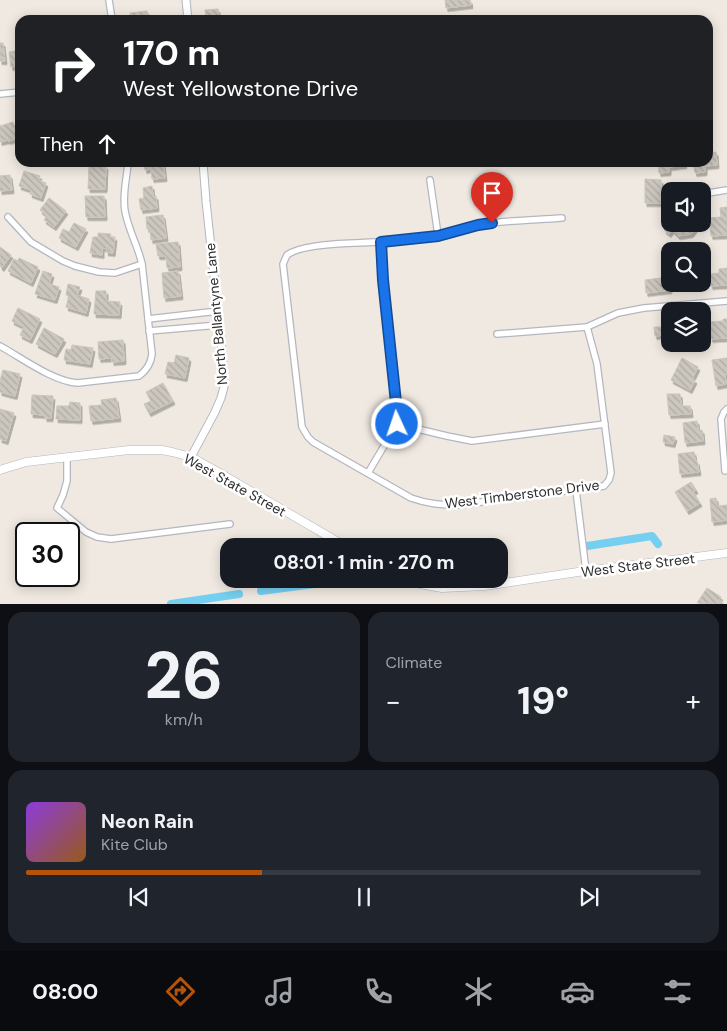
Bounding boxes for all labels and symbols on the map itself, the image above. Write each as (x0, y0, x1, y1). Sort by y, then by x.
pin (471, 172, 513, 223)
street label: North Ballantyne Lane (201, 242, 231, 386)
position arrow (370, 397, 422, 449)
street label: West State Street (181, 449, 289, 521)
street label: West Timberstone Drive (444, 476, 600, 512)
speed limit sign: 30 (15, 522, 80, 587)
street label: West State Street (580, 549, 696, 581)

